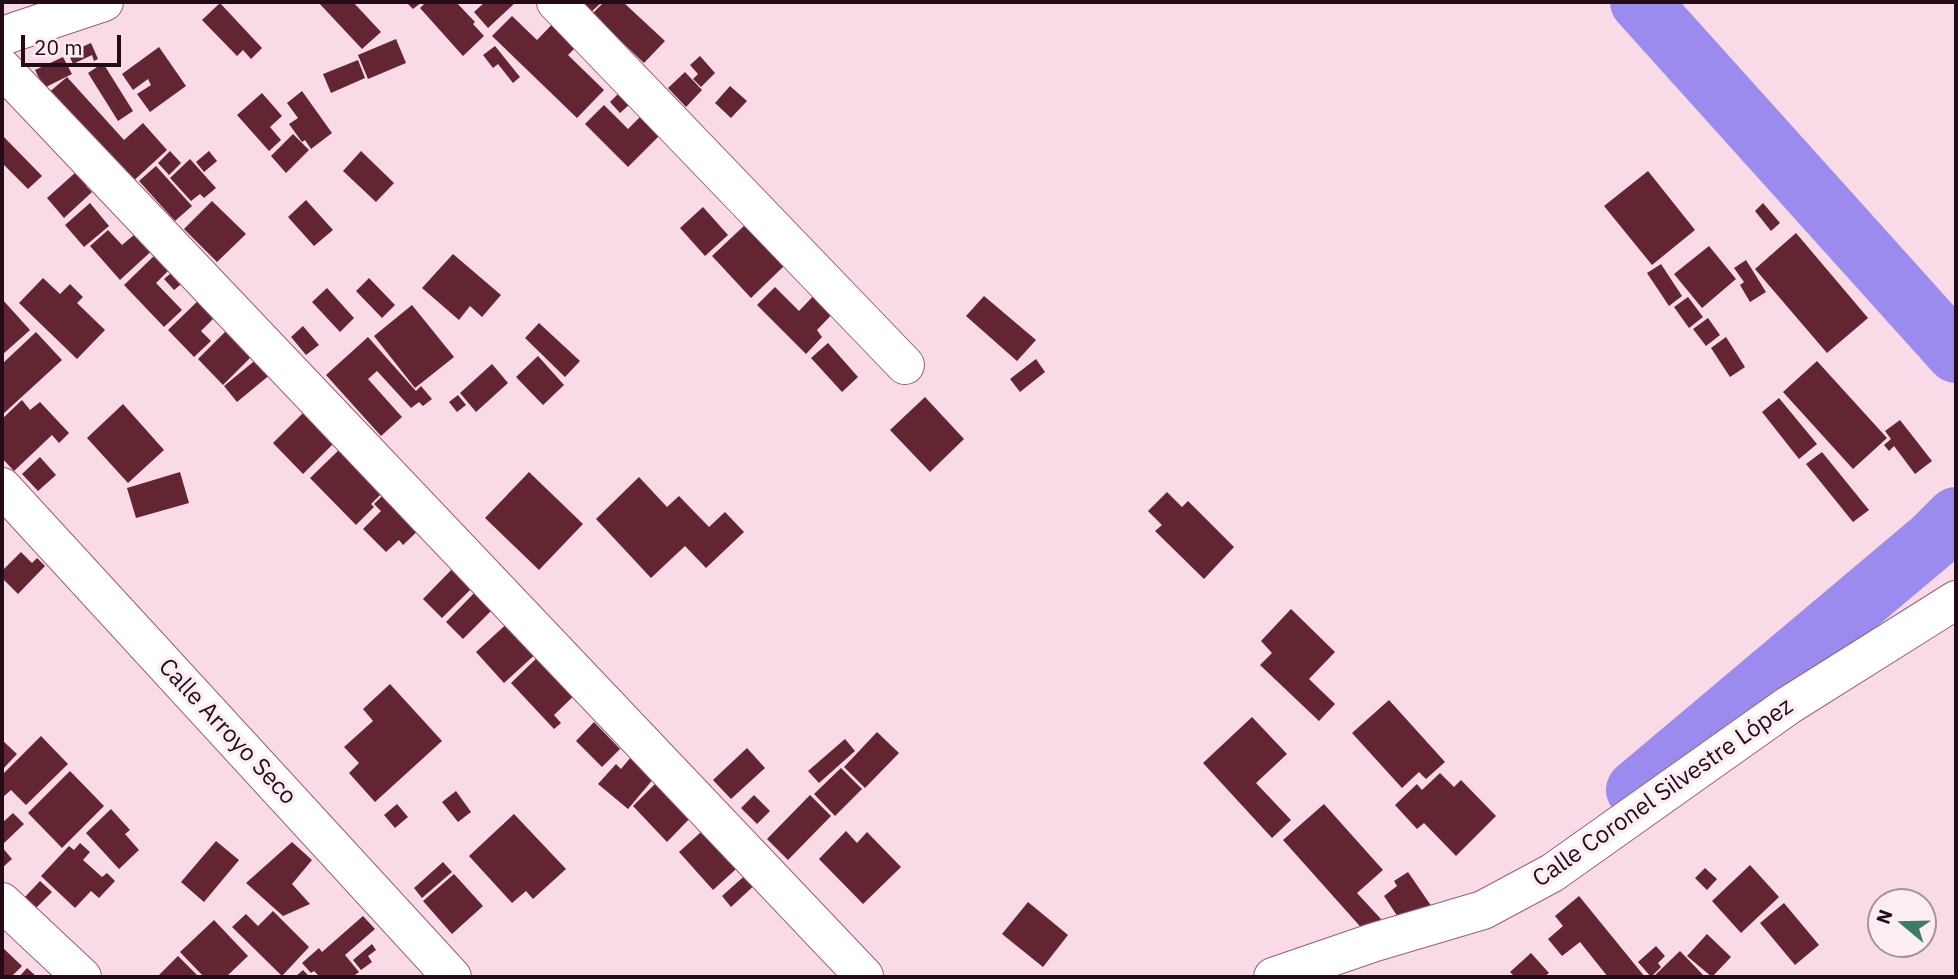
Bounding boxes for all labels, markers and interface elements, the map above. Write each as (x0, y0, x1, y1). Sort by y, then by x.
scale bar (24, 21, 124, 65)
text: 20 m (34, 33, 83, 61)
street label: Calle Arroyo Seco (152, 653, 302, 811)
street label: Calle Coronel Silvestre López (1527, 692, 1799, 894)
north arrow (1867, 888, 1937, 958)
text: N (1870, 906, 1898, 927)

